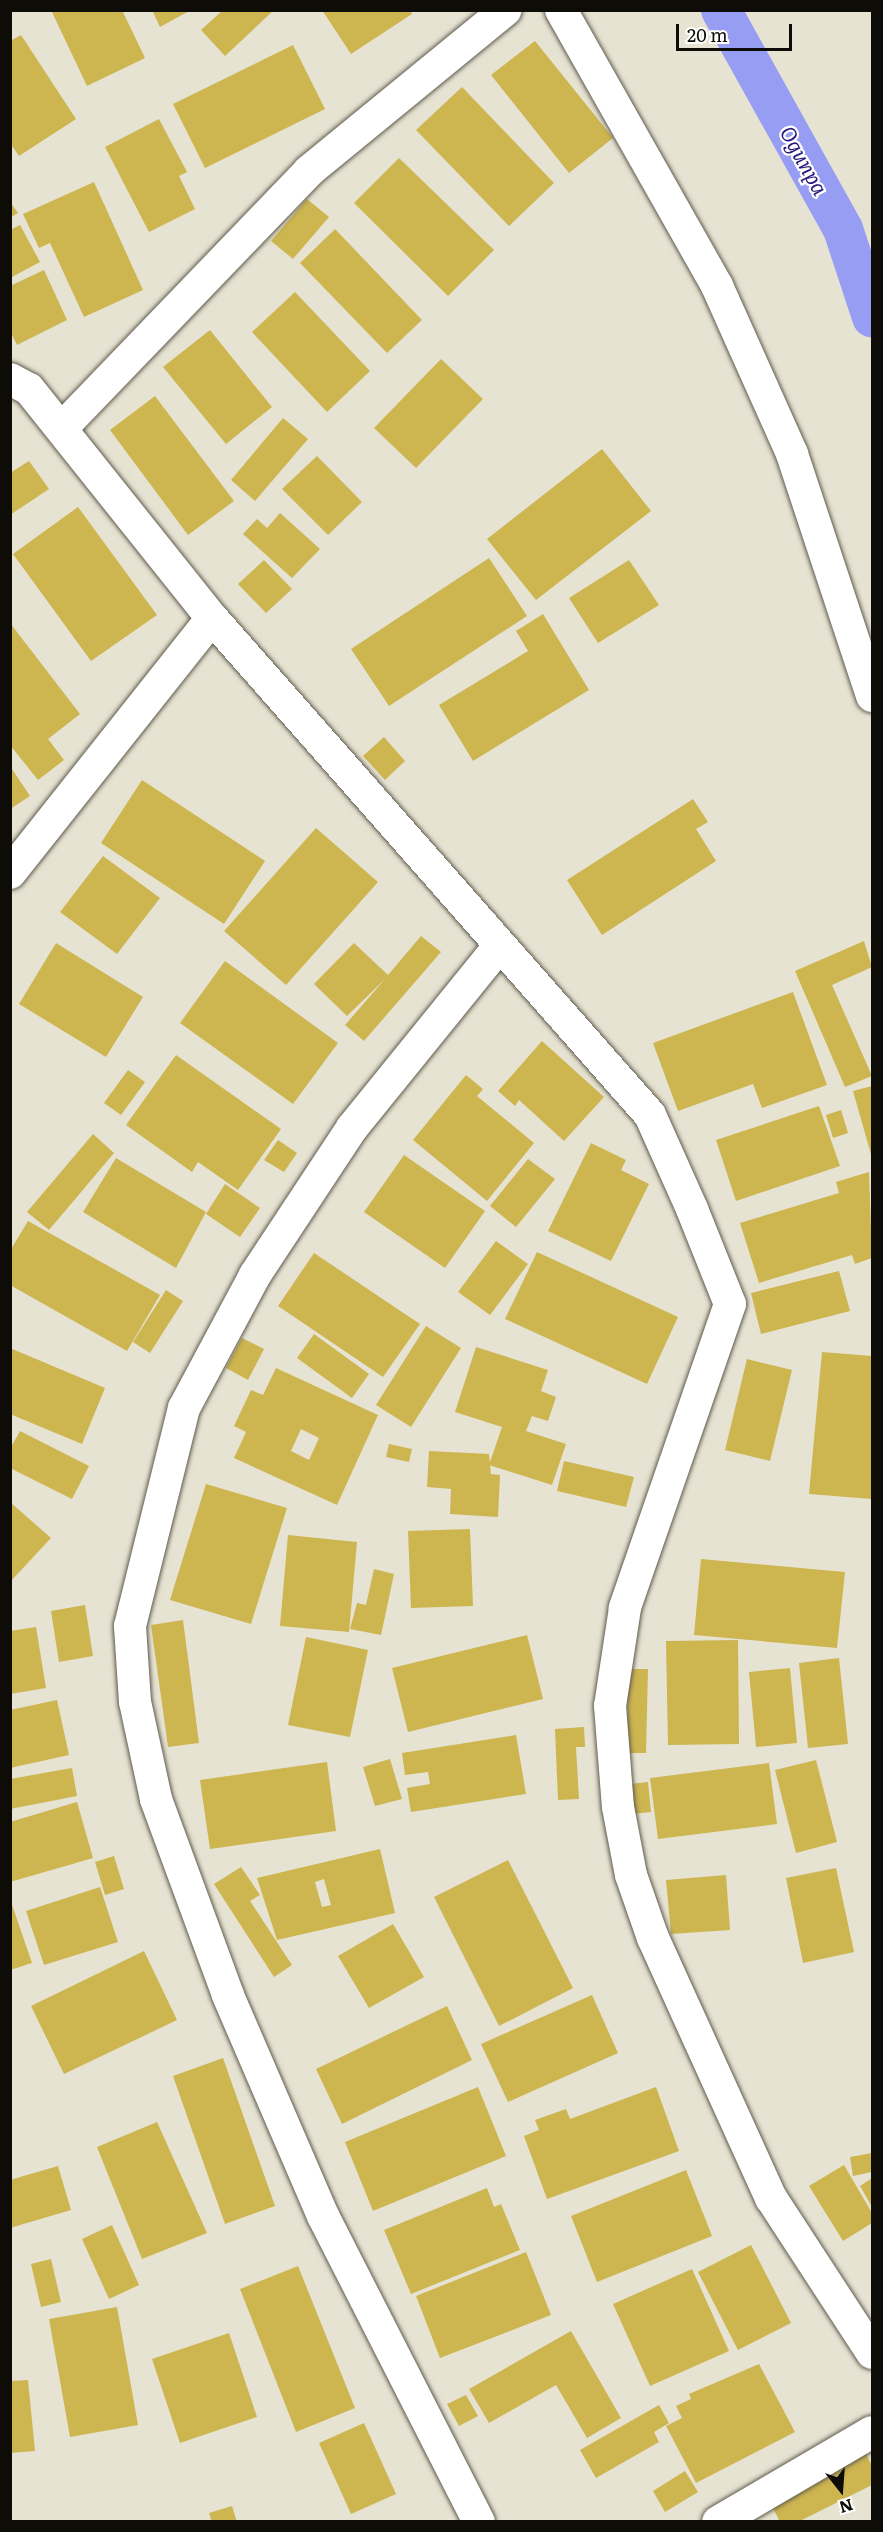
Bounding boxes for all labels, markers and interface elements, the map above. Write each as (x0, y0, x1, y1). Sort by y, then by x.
scale bar (679, 12, 794, 50)
text: 20 m (687, 21, 728, 48)
water label: Ogunpa (776, 121, 834, 199)
north arrow (811, 2460, 871, 2520)
text: N (836, 2494, 856, 2521)

